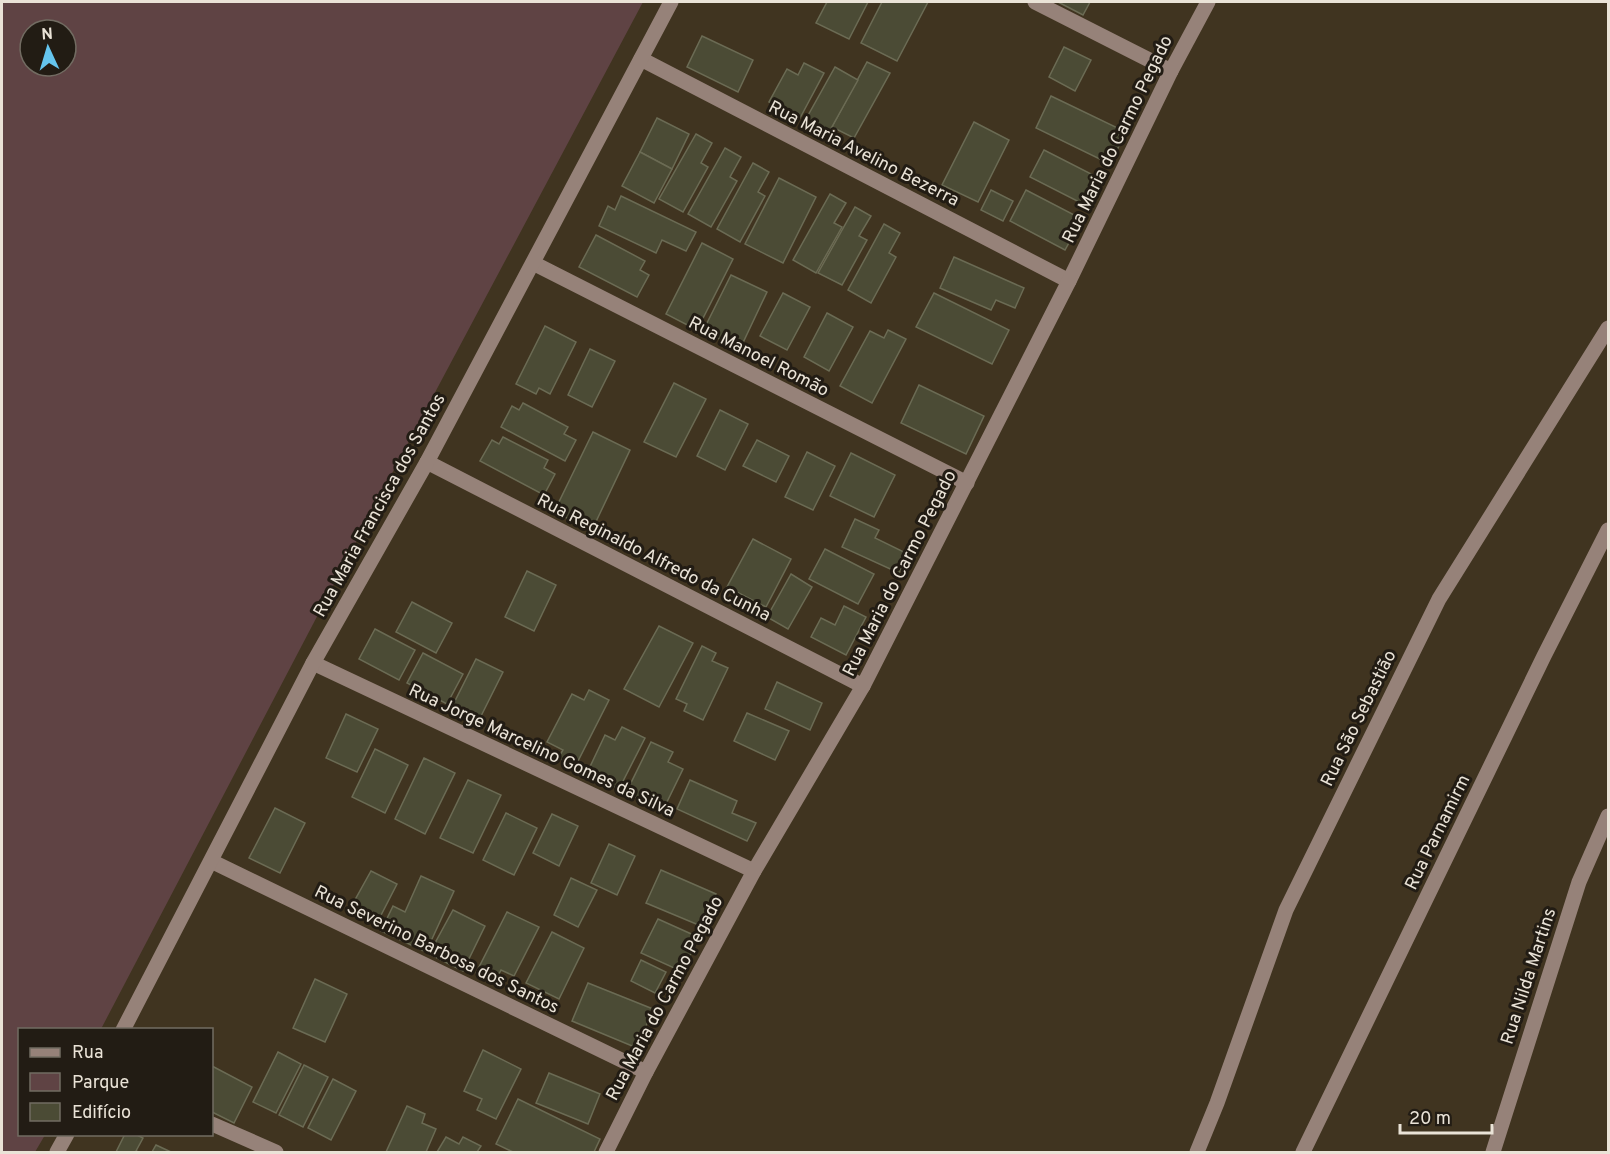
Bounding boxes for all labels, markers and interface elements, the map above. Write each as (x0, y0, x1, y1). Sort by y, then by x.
north arrow (18, 18, 78, 78)
text: N (41, 25, 54, 45)
street label: Rua Maria do Carmo Pegado (1058, 32, 1179, 247)
street label: Rua Maria Avelino Bezerra (764, 96, 963, 213)
street label: Rua Manoel Romão (684, 312, 833, 403)
street label: Rua Maria Francisca dos Santos (309, 390, 452, 622)
street label: Rua Maria do Carmo Pegado (838, 467, 962, 681)
street label: Rua Reginaldo Alfredo da Cunha (533, 489, 774, 627)
street label: Rua São Sebastião (1316, 647, 1402, 791)
street label: Rua Jorge Marcelino Gomes da Silva (405, 679, 678, 823)
street label: Rua Parnamirm (1401, 771, 1476, 894)
street label: Rua Severino Barbosa dos Santos (310, 881, 562, 1020)
street label: Rua Maria do Carmo Pegado (602, 892, 729, 1105)
street label: Rua Nilda Martins (1497, 905, 1562, 1048)
legend (18, 1028, 213, 1136)
text: Rua (72, 1042, 103, 1065)
text: Parque (72, 1072, 129, 1095)
scale bar (1400, 1097, 1492, 1135)
text: Edifício (72, 1102, 131, 1125)
text: 20 m (1409, 1108, 1451, 1131)

